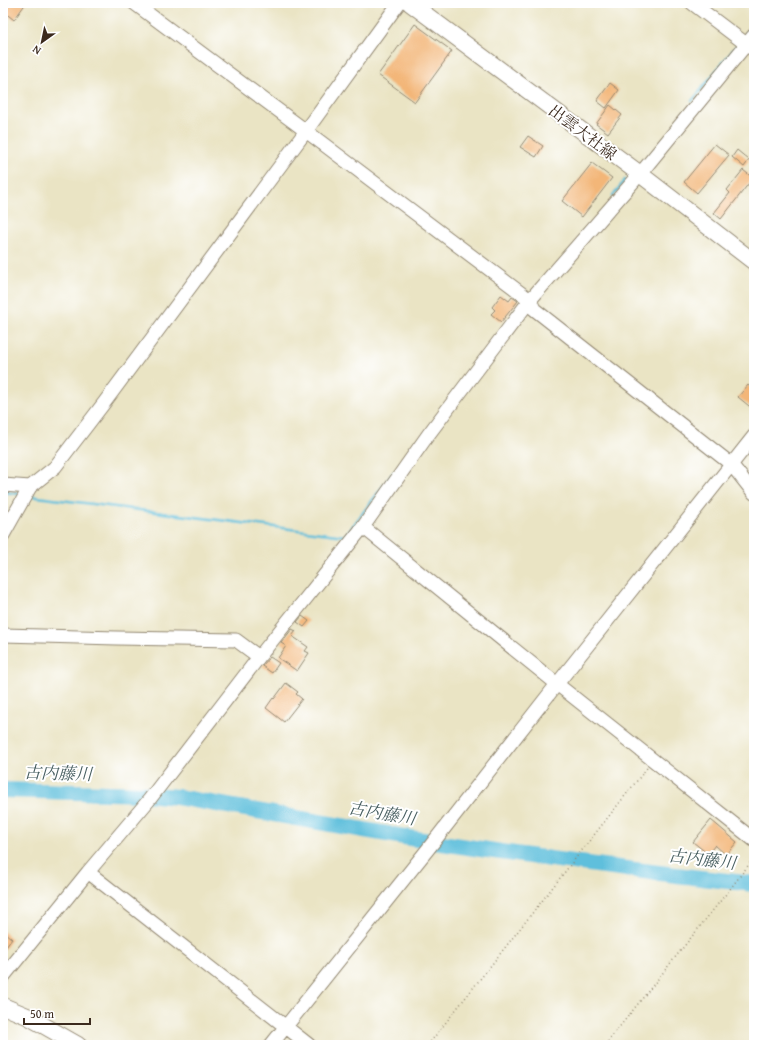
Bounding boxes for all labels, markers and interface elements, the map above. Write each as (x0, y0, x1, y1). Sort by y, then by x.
north arrow (22, 22, 62, 62)
text: N (29, 41, 44, 59)
street label: 出雲大社線 (544, 98, 622, 166)
water label: 古内藤川 (24, 759, 94, 786)
water label: 古内藤川 (346, 794, 420, 831)
water label: 古内藤川 (667, 842, 739, 875)
scale bar (24, 1000, 90, 1026)
text: 50 m (30, 1005, 54, 1022)

